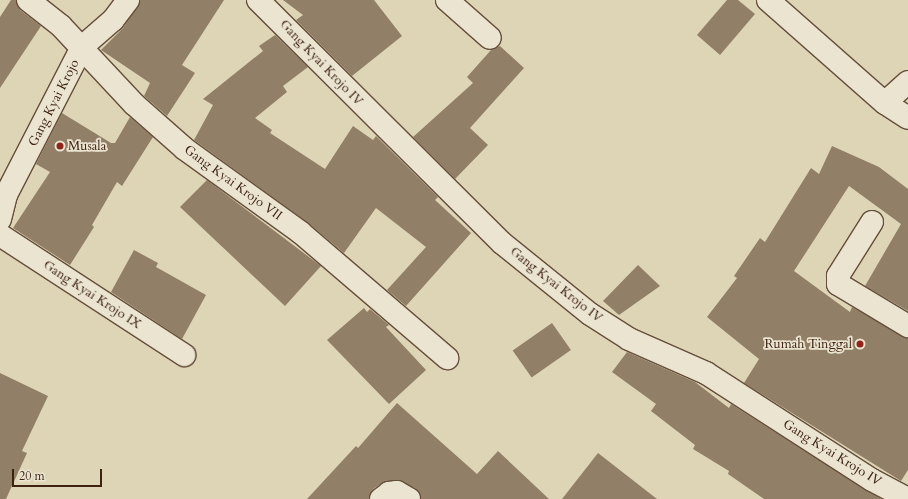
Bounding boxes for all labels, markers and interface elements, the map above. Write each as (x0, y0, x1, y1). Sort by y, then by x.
street label: Gang Kyai Krojo IV (276, 17, 366, 109)
street label: Gang Kyai Krojo (25, 57, 83, 149)
place label: Musala (68, 138, 106, 154)
marker: Musala (55, 141, 65, 151)
street label: Gang Kyai Krojo VII (181, 142, 285, 224)
street label: Gang Kyai Krojo IV (507, 244, 605, 326)
street label: Gang Kyai Krojo IX (40, 258, 144, 332)
place label: Rumah Tinggal (765, 336, 852, 352)
marker: Rumah Tinggal (855, 339, 865, 349)
street label: Gang Kyai Krojo IV (780, 416, 884, 490)
scale bar (14, 461, 104, 487)
text: 20 m (19, 468, 45, 484)

